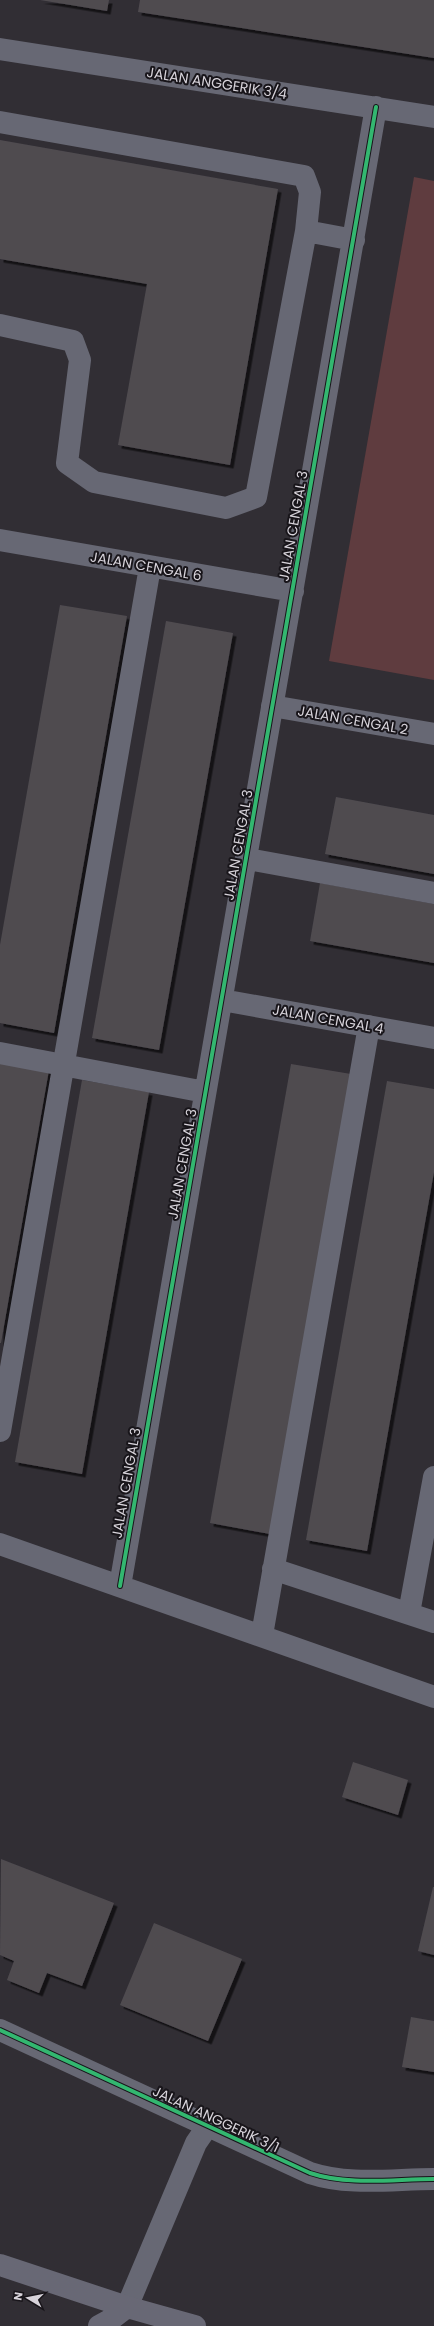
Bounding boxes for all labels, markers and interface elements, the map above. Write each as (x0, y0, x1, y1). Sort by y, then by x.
street label: JALAN ANGGERIK 3/4 (145, 62, 289, 104)
street label: JALAN CENGAL 3 (273, 469, 313, 583)
street label: JALAN CENGAL 6 (89, 546, 203, 586)
street label: JALAN CENGAL 2 (296, 700, 410, 740)
street label: JALAN CENGAL 3 (218, 788, 258, 902)
street label: JALAN CENGAL 4 (271, 999, 385, 1039)
street label: JALAN CENGAL 3 (162, 1107, 202, 1221)
street label: JALAN CENGAL 3 (106, 1426, 146, 1540)
street label: JALAN ANGGERIK 3/1 (149, 2081, 283, 2157)
north arrow (8, 2278, 48, 2318)
text: N (10, 2291, 27, 2302)

